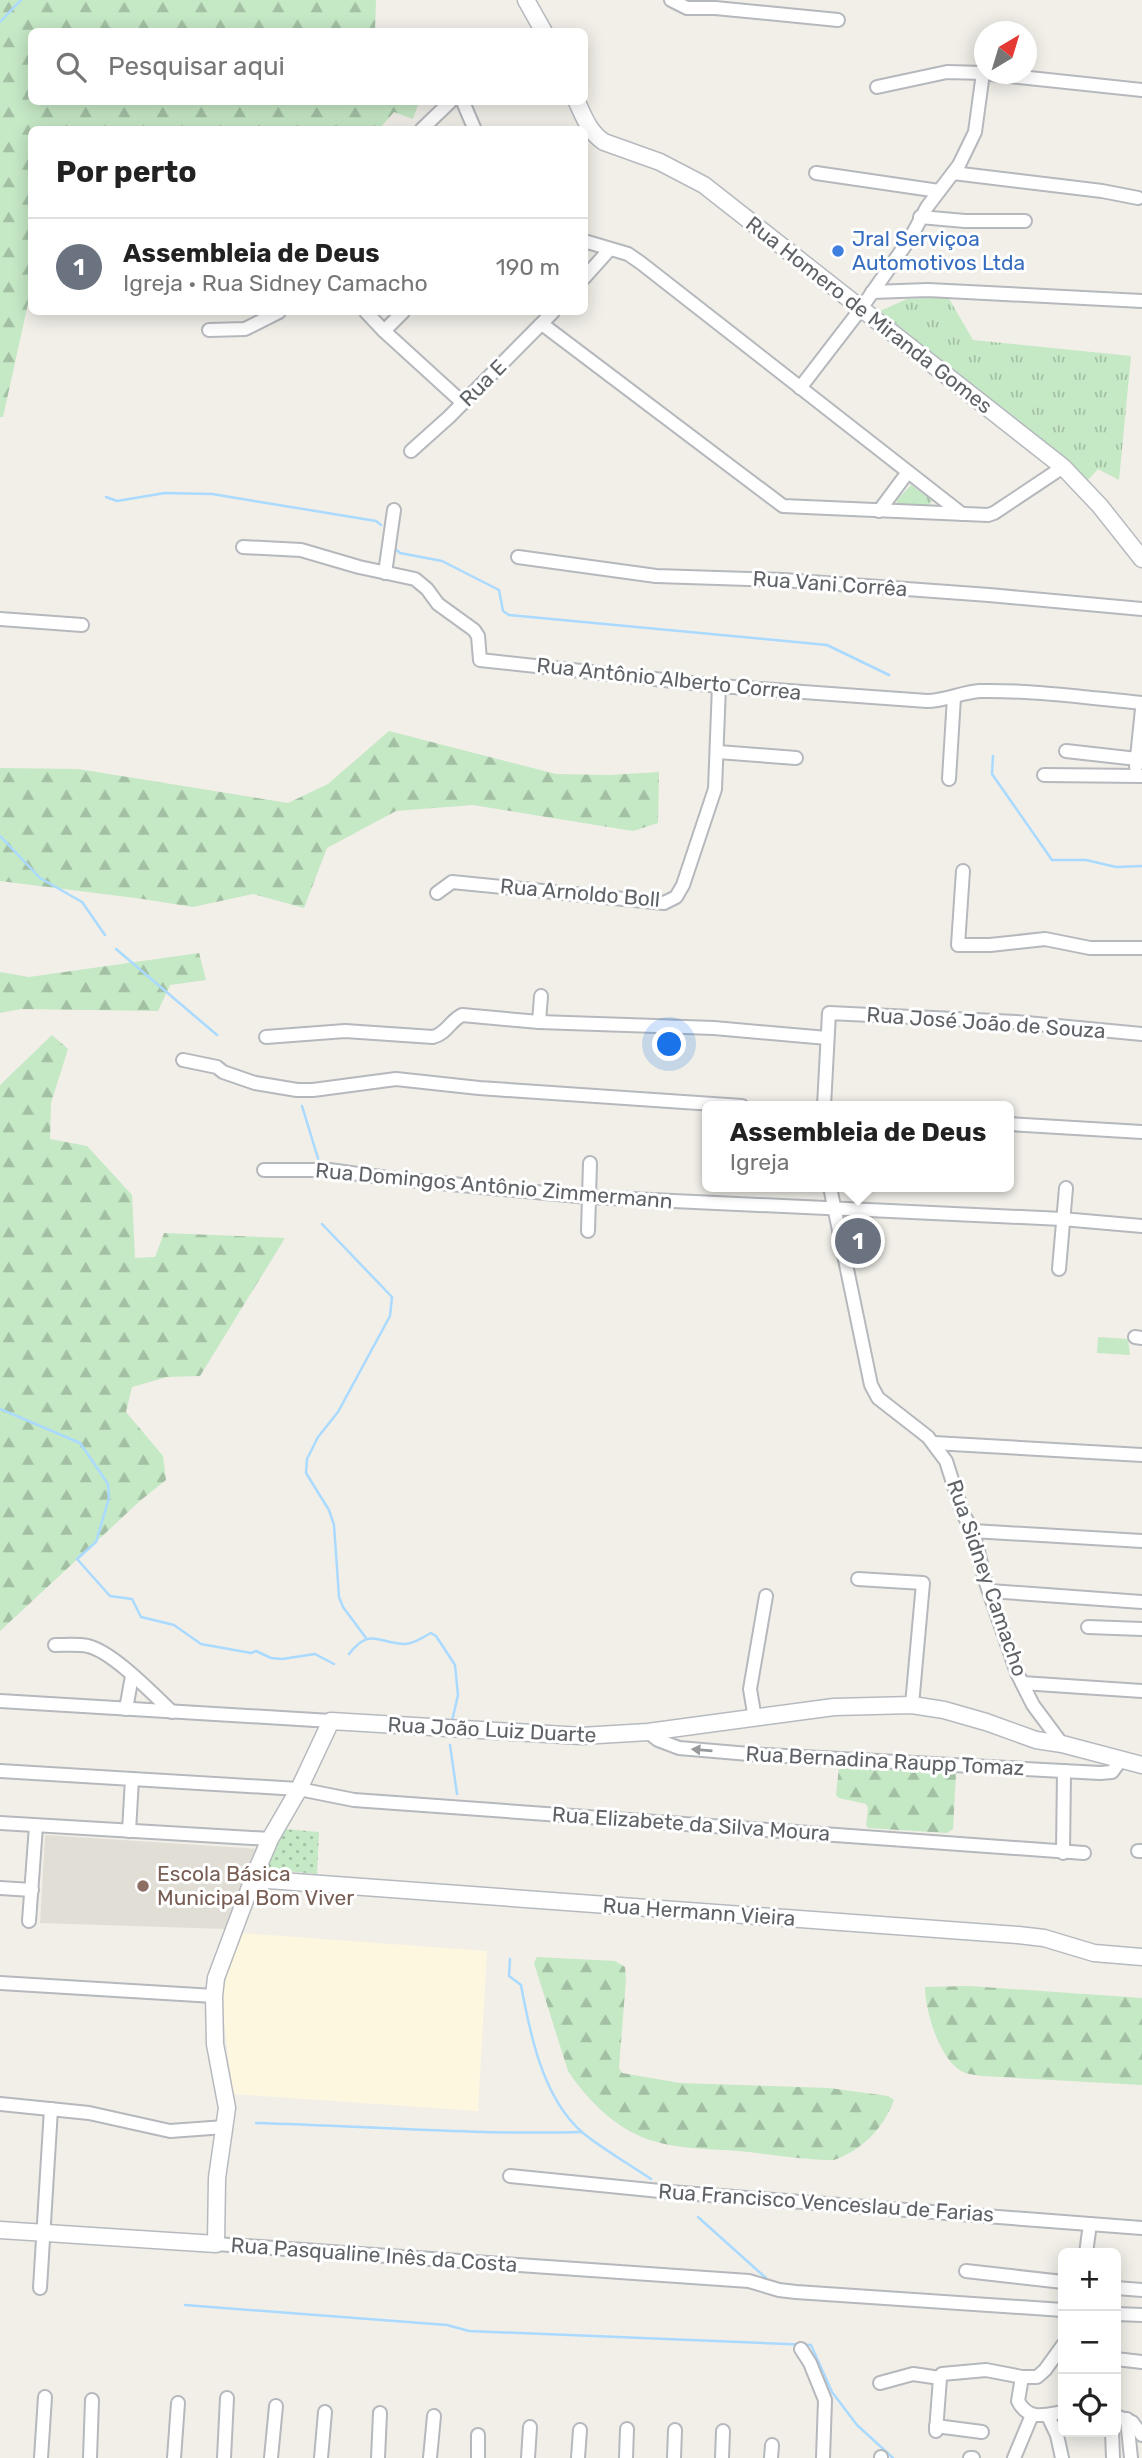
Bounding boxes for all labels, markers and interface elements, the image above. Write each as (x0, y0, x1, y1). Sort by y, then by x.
north arrow (974, 21, 1037, 84)
search box (28, 28, 588, 105)
icon: search (52, 48, 90, 86)
text: Pesquisar aqui (108, 51, 285, 82)
text: Por perto (56, 154, 197, 190)
street label: Rua Homero de Miranda Gomes (741, 211, 997, 419)
place label: Jral Serviçoa Automotivos Ltda (852, 226, 1025, 275)
text: Assembleia de Deus (123, 238, 380, 269)
marker: Jral Serviçoa Automotivos Ltda (830, 243, 846, 259)
text: 1 (73, 253, 85, 281)
text: 190 m (496, 253, 560, 281)
text: Igreja · Rua Sidney Camacho (123, 269, 428, 297)
street label: Rua E (454, 354, 511, 411)
street label: Rua Vani Corrêa (752, 566, 908, 601)
street label: Rua Antônio Alberto Correa (536, 652, 803, 705)
street label: Rua Arnoldo Boll (499, 873, 661, 912)
street label: Rua José João de Souza (866, 1002, 1106, 1043)
your location (652, 1027, 686, 1061)
popup (702, 1101, 1014, 1192)
text: Assembleia de Deus (730, 1117, 986, 1148)
text: Igreja (730, 1148, 790, 1176)
street label: Rua Domingos Antônio Zimmermann (314, 1157, 674, 1214)
pin: 1 (835, 1215, 881, 1267)
street label: Rua Sidney Camacho (942, 1476, 1033, 1679)
street label: Rua João Luiz Duarte (387, 1712, 597, 1747)
street label: Rua Bernadina Raupp Tomaz (745, 1741, 1025, 1780)
one-way arrow (691, 1744, 713, 1755)
street label: Rua Elizabete da Silva Moura (551, 1801, 831, 1846)
place label: Escola Básica Municipal Bom Viver (157, 1861, 354, 1910)
marker: Escola Básica Municipal Bom Viver (135, 1878, 151, 1894)
street label: Rua Hermann Vieira (602, 1892, 796, 1931)
street label: Rua Francisco Venceslau de Farias (657, 2178, 995, 2227)
street label: Rua Pasqualine Inês da Costa (230, 2232, 518, 2277)
map controls (1058, 2248, 1121, 2437)
button: + (1058, 2248, 1121, 2311)
button: − (1058, 2311, 1121, 2374)
button: locate (1058, 2374, 1121, 2437)

